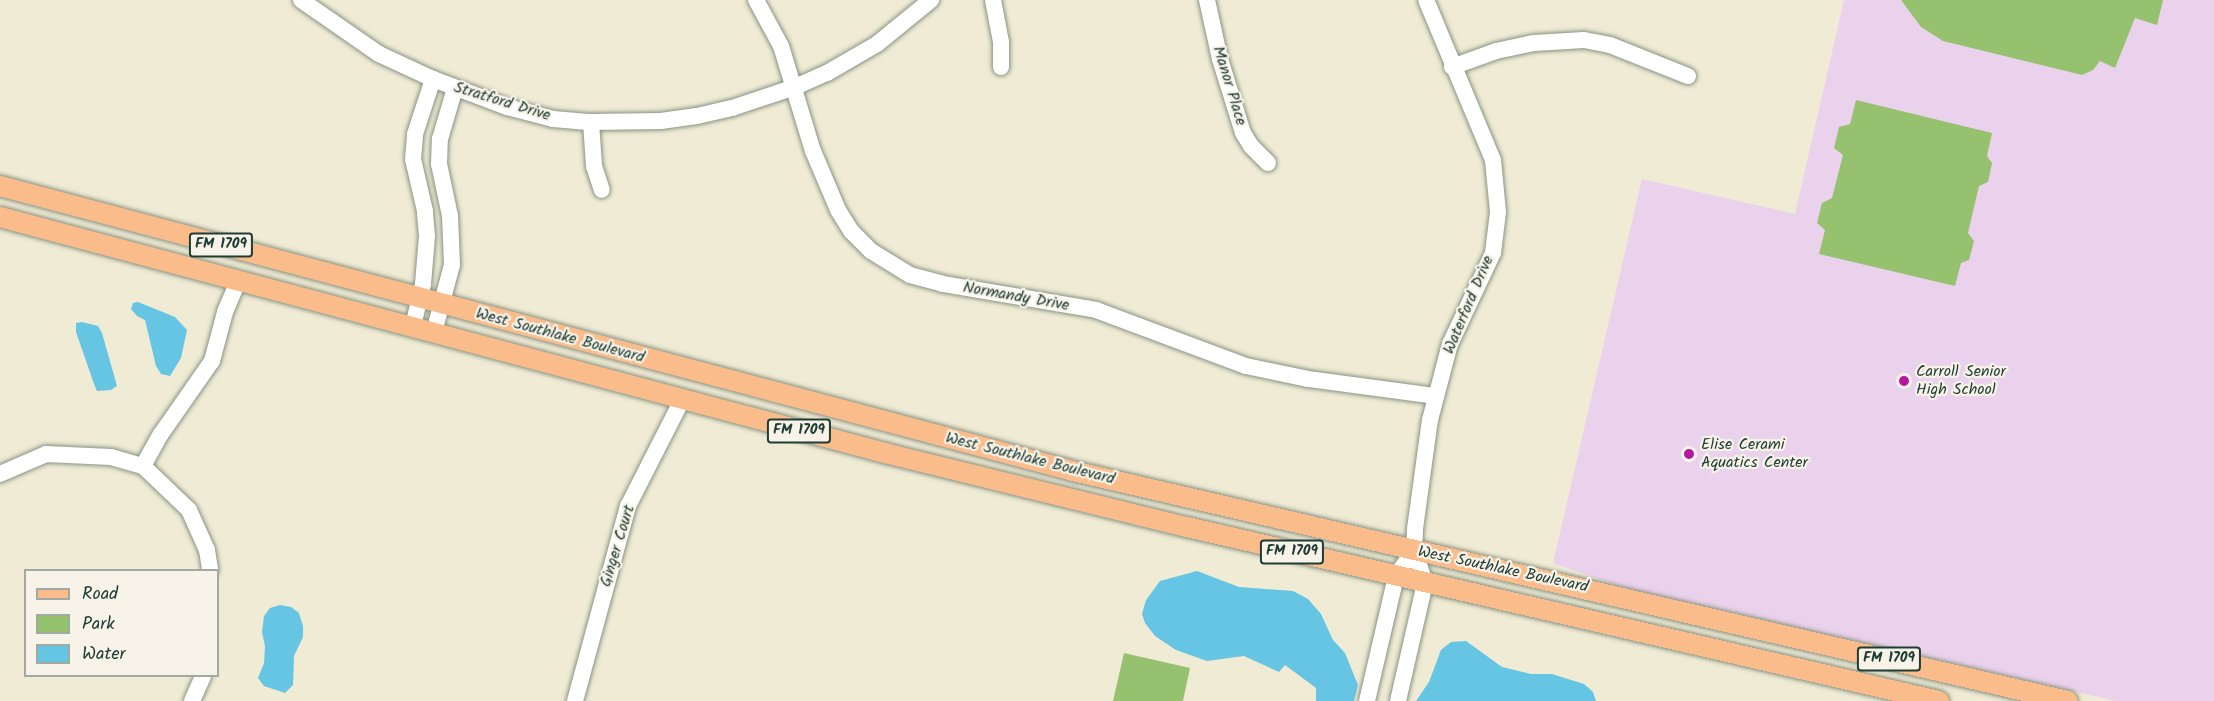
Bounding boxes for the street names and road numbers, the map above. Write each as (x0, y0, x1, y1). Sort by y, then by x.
street label: Manor Place (1208, 44, 1250, 128)
street label: Stratford Drive (451, 78, 553, 126)
road number: FM 1709 (188, 233, 254, 257)
street label: Waterford Drive (1440, 253, 1498, 357)
street label: Normandy Drive (961, 278, 1071, 316)
street label: West Southlake Boulevard (474, 304, 646, 368)
road number: FM 1709 (766, 419, 832, 443)
street label: West Southlake Boulevard (943, 429, 1117, 489)
street label: Ginger Court (596, 503, 640, 589)
road number: FM 1709 (1259, 540, 1325, 564)
street label: West Southlake Boulevard (1416, 543, 1590, 597)
road number: FM 1709 (1856, 647, 1922, 671)

